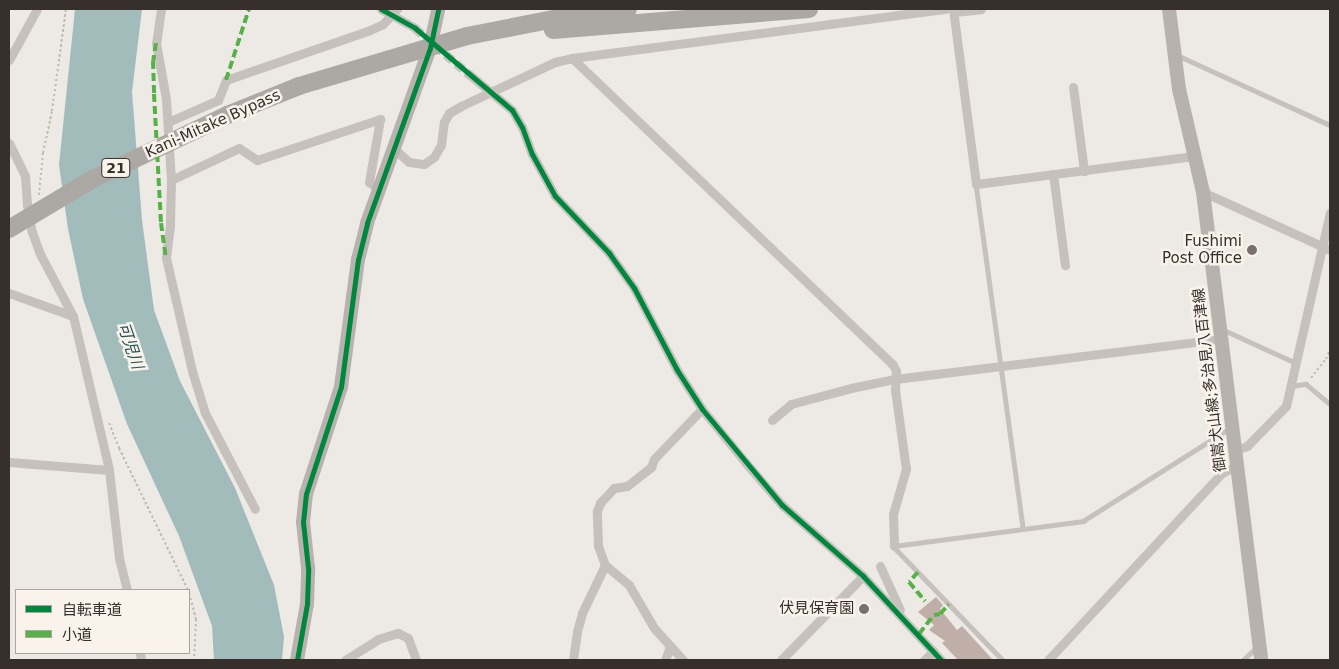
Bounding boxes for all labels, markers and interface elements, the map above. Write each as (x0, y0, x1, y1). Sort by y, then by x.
street label: Kani-Mitake Bypass (143, 86, 283, 162)
road number: 21 (101, 156, 131, 180)
place label: Fushimi Post Office (1162, 232, 1242, 267)
marker: Fushimi Post Office (1246, 244, 1258, 256)
street label: 御嵩犬山線;多治見八百津線 (1190, 287, 1230, 473)
water label: 可児川 (113, 320, 147, 372)
legend (15, 589, 190, 654)
place label: 伏見保育園 (779, 600, 854, 618)
text: 自転車道 (62, 601, 122, 619)
marker: 伏見保育園 (858, 603, 870, 615)
text: 小道 (62, 626, 92, 644)

